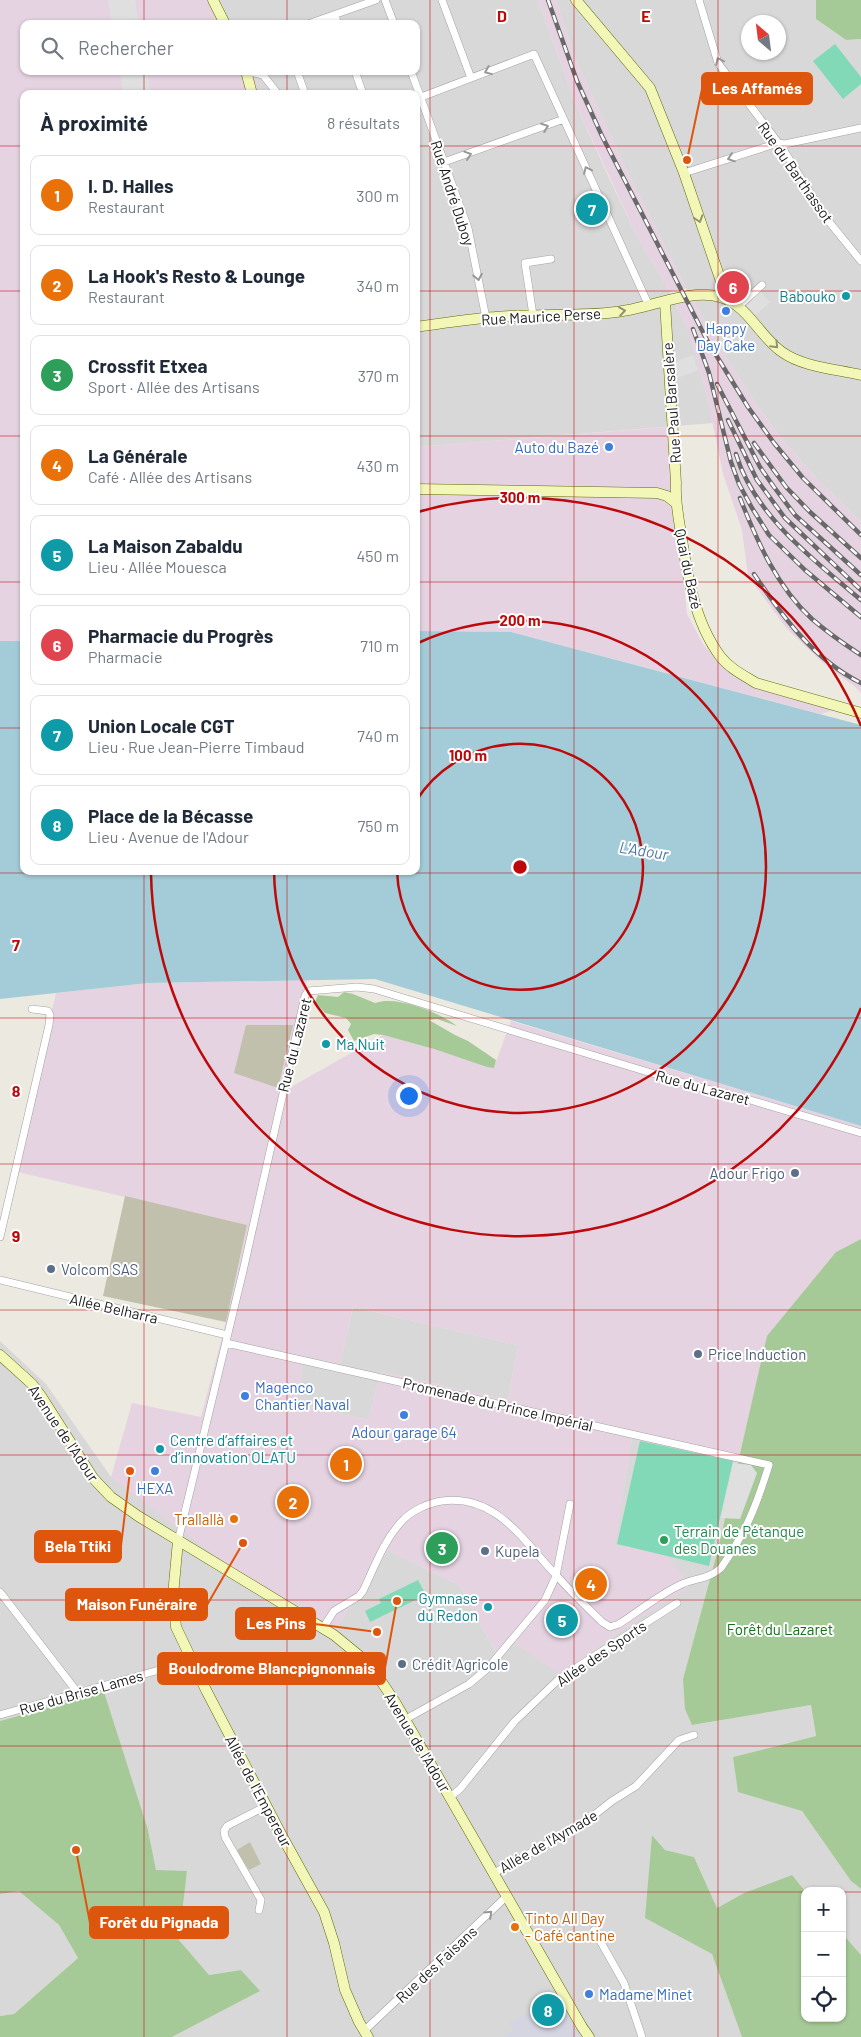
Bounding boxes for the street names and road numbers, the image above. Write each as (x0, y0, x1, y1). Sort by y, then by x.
street label: Rue du Barthassot (754, 118, 838, 226)
street label: Rue André Duboy (427, 138, 479, 248)
street label: Rue Maurice Perse (481, 304, 601, 328)
street label: Rue Paul Barsalère (658, 342, 684, 464)
street label: Quai du Bazé (672, 527, 706, 611)
street label: Rue du Lazaret (274, 996, 314, 1094)
street label: Rue du Lazaret (654, 1066, 752, 1108)
street label: Allée Belharra (68, 1289, 160, 1327)
street label: Promenade du Prince Impérial (401, 1373, 595, 1435)
street label: Avenue de l'Adour (25, 1381, 103, 1485)
street label: Allée des Sports (553, 1616, 649, 1690)
street label: Rue du Brise Lames (17, 1666, 145, 1718)
street label: Avenue de l'Adour (381, 1689, 455, 1796)
street label: Allée de l'Empereur (222, 1732, 296, 1851)
street label: Allée de l'Aymade (496, 1806, 600, 1876)
street label: Rue des Faisans (392, 1922, 480, 2006)

